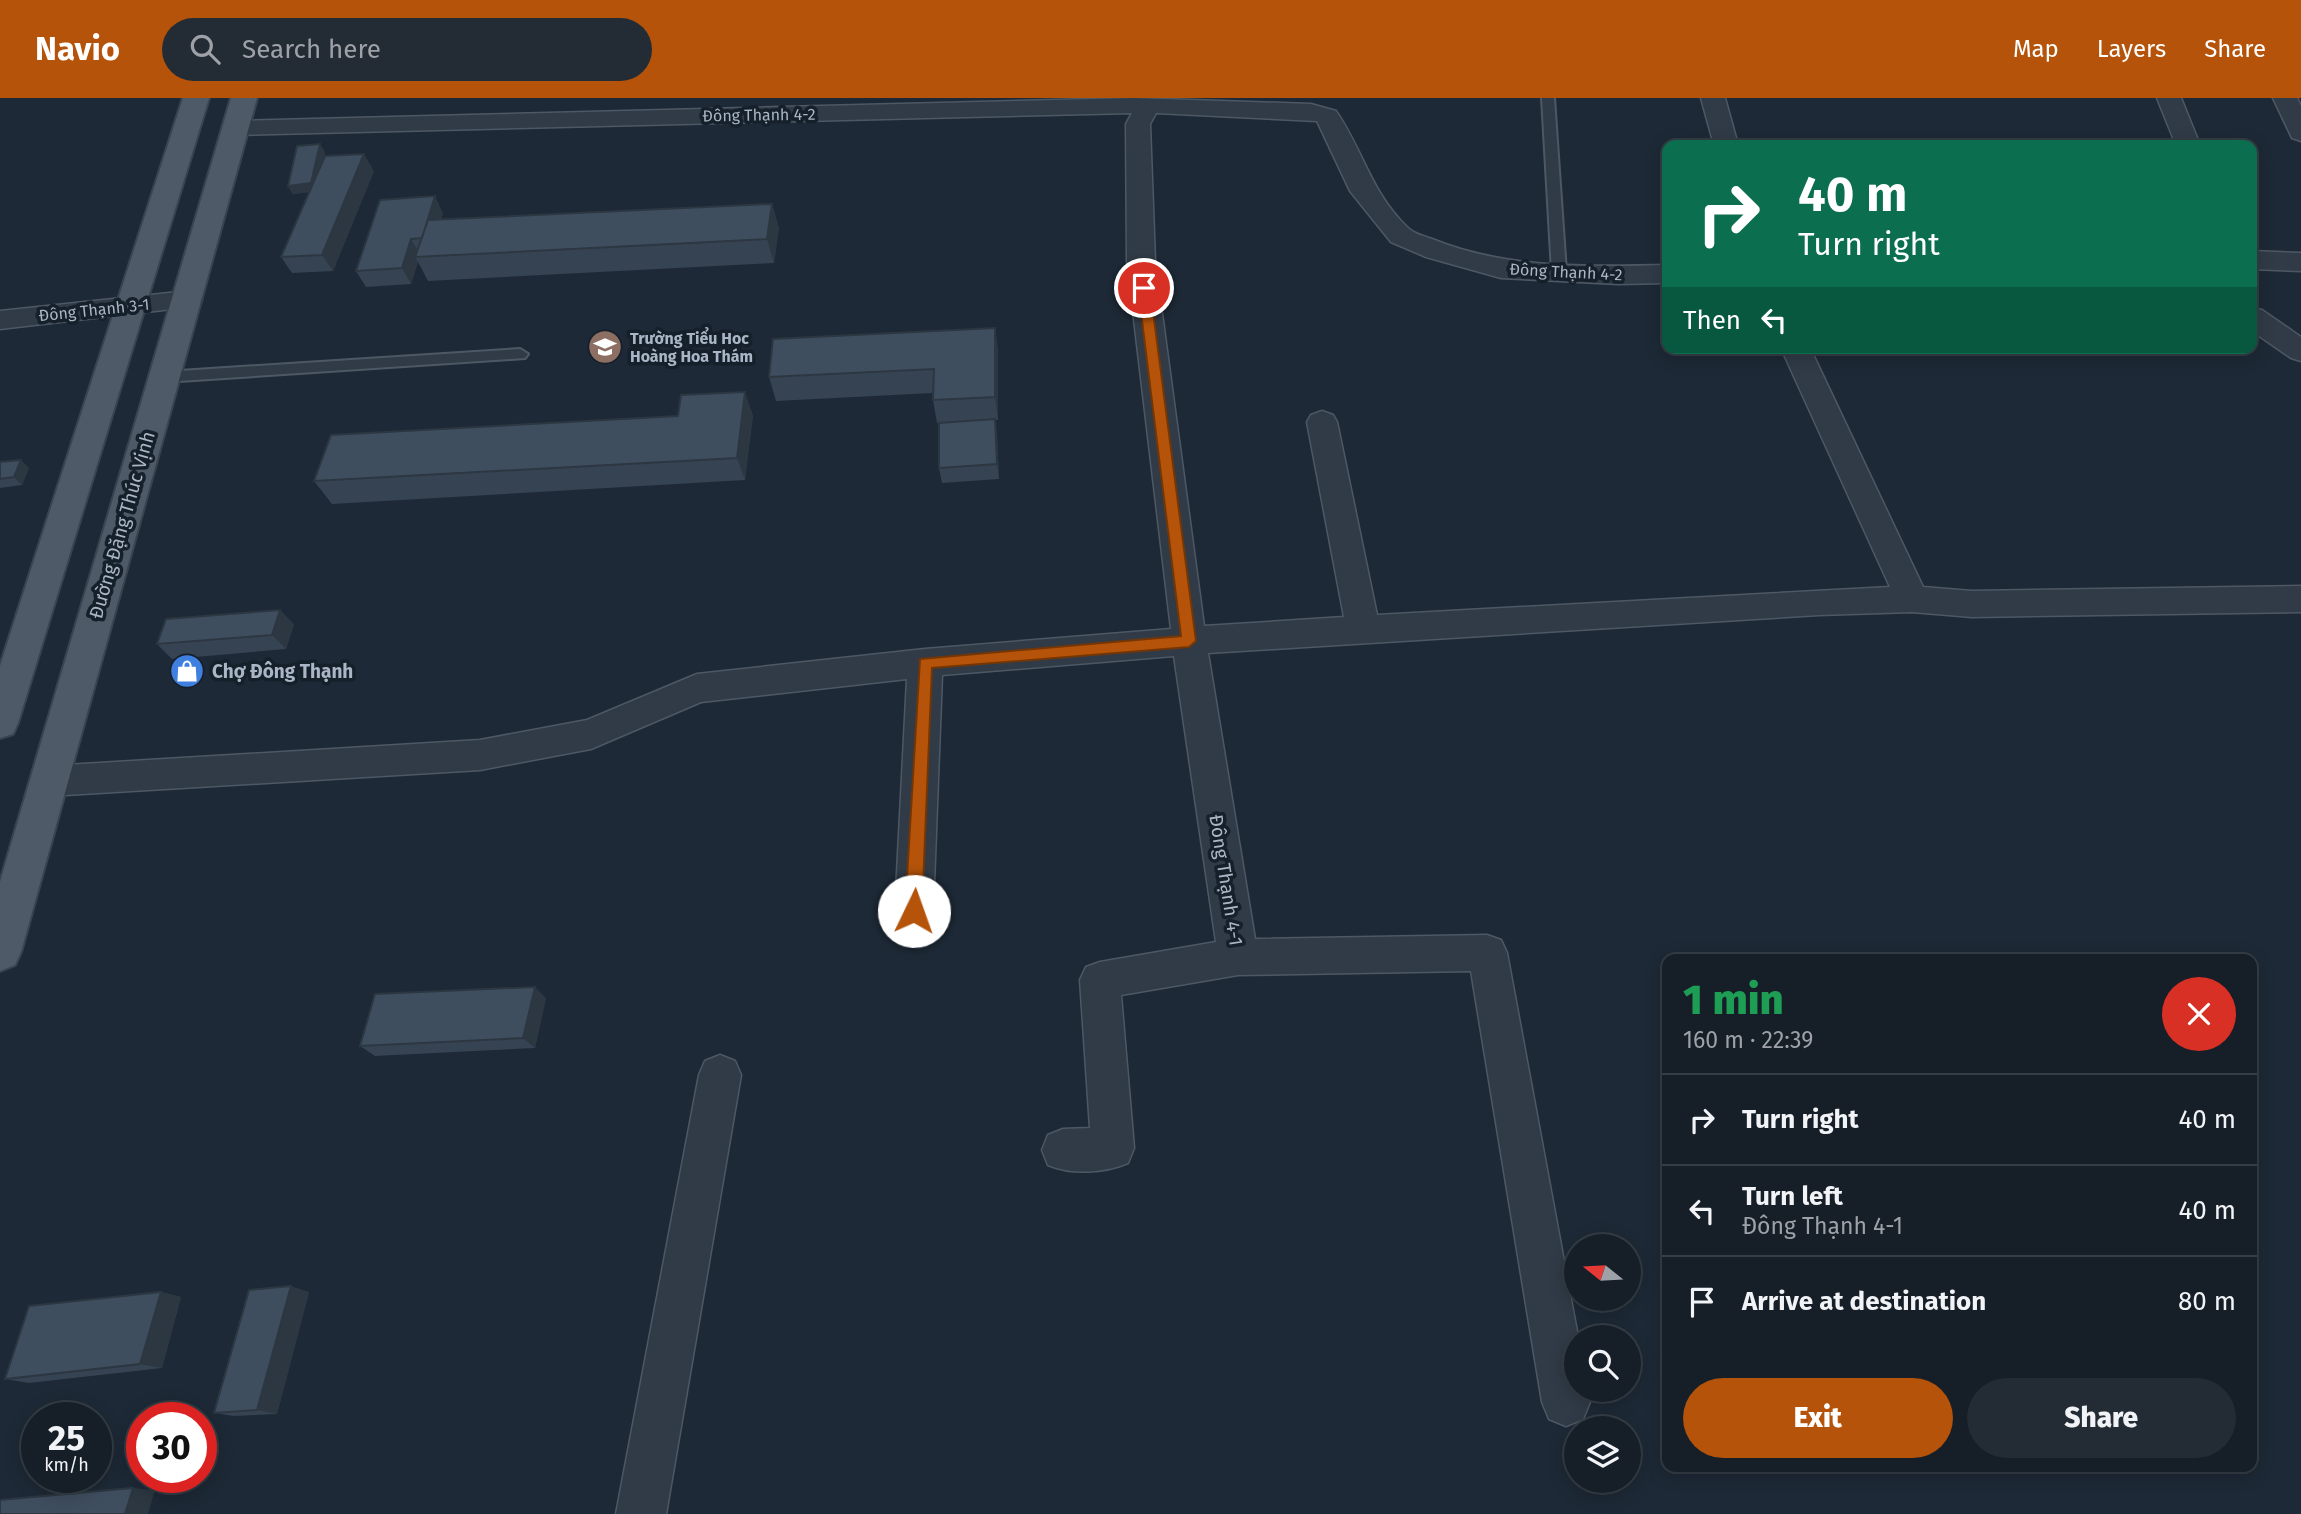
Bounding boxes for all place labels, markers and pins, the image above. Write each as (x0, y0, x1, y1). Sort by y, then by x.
pin (1114, 258, 1174, 318)
place label: Trường Tiểu Học Hoàng Hoa Thám (630, 326, 753, 366)
school or university icon: Trường Tiểu Học Hoàng Hoa Thám (586, 328, 624, 366)
shop icon: Chợ Đông Thạnh (168, 652, 206, 690)
place label: Chợ Đông Thạnh (212, 660, 353, 683)

